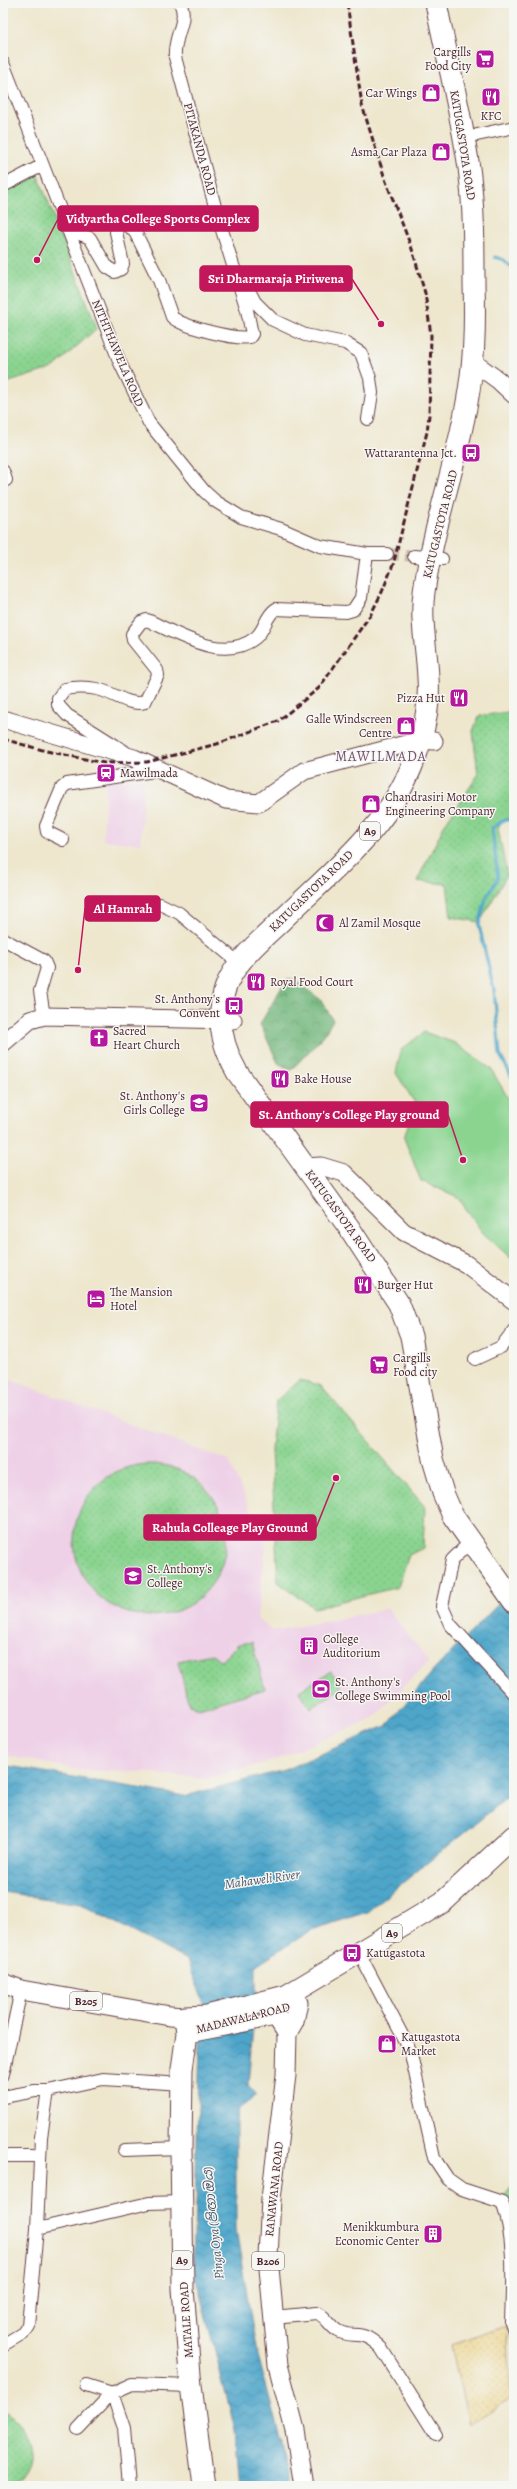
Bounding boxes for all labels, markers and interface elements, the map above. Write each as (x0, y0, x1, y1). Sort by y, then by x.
place label: Cargills Food City (425, 44, 472, 74)
supermarket icon: Cargills Food City (474, 48, 496, 70)
shop icon: Car Wings (420, 82, 442, 104)
place label: Car Wings (365, 85, 417, 101)
restaurant icon: KFC (480, 86, 502, 108)
street label: KATUGASTOTA ROAD (446, 89, 480, 201)
street label: PITAKANDA ROAD (180, 101, 220, 197)
place label: KFC (480, 108, 502, 124)
shop icon: Asma Car Plaza (430, 141, 452, 163)
place label: Asma Car Plaza (350, 144, 427, 160)
callout: Vidyartha College Sports Complex (58, 206, 258, 231)
text: Vidyartha College Sports Complex (65, 210, 250, 227)
callout: Sri Dharmaraja Piriwena (200, 266, 352, 291)
text: Sri Dharmaraja Piriwena (208, 270, 345, 287)
street label: NITHTHAWELA ROAD (88, 297, 148, 409)
bus stop icon: Wattarantenna Jct. (460, 442, 482, 464)
place label: Wattarantenna Jct. (363, 445, 457, 461)
street label: KATUGASTOTA ROAD (419, 468, 461, 580)
restaurant icon: Pizza Hut (448, 687, 470, 709)
place label: Pizza Hut (397, 690, 445, 706)
place label: Galle Windscreen Centre (306, 711, 392, 741)
shop icon: Galle Windscreen Centre (395, 715, 417, 737)
district label: MAWILMADA (335, 747, 427, 766)
station icon: Mawilmada (95, 762, 117, 784)
place label: Mawilmada (120, 765, 178, 781)
place label: Chandrasiri Motor Engineering Company (385, 789, 495, 819)
shop icon: Chandrasiri Motor Engineering Company (360, 793, 382, 815)
road number: A9 (360, 822, 380, 840)
street label: KATUGASTOTA ROAD (265, 847, 357, 935)
callout: Al Hamrah (85, 896, 160, 921)
text: Al Hamrah (93, 900, 152, 917)
mosque icon: Al Zamil Mosque (314, 912, 336, 934)
place label: Al Zamil Mosque (338, 915, 421, 931)
restaurant icon: Royal Food Court (245, 971, 267, 993)
place label: Royal Food Court (270, 974, 354, 990)
place label: St. Anthony's Convent (155, 991, 220, 1021)
bus stop icon: St. Anthony's Convent (223, 995, 245, 1017)
place label: Sacred Heart Church (113, 1023, 181, 1053)
church icon: Sacred Heart Church (88, 1027, 110, 1049)
restaurant icon: Bake House (269, 1068, 291, 1090)
place label: Bake House (294, 1071, 352, 1087)
place label: St. Anthony's Girls College (120, 1088, 185, 1118)
school or university icon: St. Anthony's Girls College (188, 1092, 210, 1114)
callout: St. Anthony's College Play ground (251, 1102, 448, 1127)
text: St. Anthony's College Play ground (258, 1106, 440, 1123)
street label: KATUGASTOTA ROAD (302, 1166, 380, 1266)
restaurant icon: Burger Hut (352, 1274, 374, 1296)
place label: Burger Hut (377, 1277, 433, 1293)
place label: The Mansion Hotel (110, 1284, 173, 1314)
hotel icon: The Mansion Hotel (85, 1288, 107, 1310)
place label: Cargills Food city (393, 1350, 438, 1380)
supermarket icon: Cargills Food city (368, 1354, 390, 1376)
callout: Rahula Colleage Play Ground (144, 1515, 316, 1540)
text: Rahula Colleage Play Ground (152, 1519, 308, 1536)
place label: St. Anthony's College (147, 1561, 212, 1591)
school or university icon: St. Anthony's College (122, 1565, 144, 1587)
place label: College Auditorium (322, 1631, 380, 1661)
building icon: College Auditorium (298, 1635, 320, 1657)
place label: St. Anthony's College Swimming Pool (335, 1674, 450, 1704)
sports icon: St. Anthony's College Swimming Pool (310, 1678, 332, 1700)
water label: Mahaweli River (223, 1865, 301, 1893)
road number: A9 (382, 1924, 402, 1942)
bus stop icon: Katugastota (341, 1942, 363, 1964)
place label: Katugastota (366, 1945, 426, 1961)
road number: B205 (70, 1992, 102, 2010)
street label: MADAWALA ROAD (194, 1999, 292, 2037)
place label: Katugastota Market (401, 2029, 461, 2059)
shop icon: Katugastota Market (376, 2033, 398, 2055)
street label: RANAWANA ROAD (261, 2141, 287, 2237)
water label: Pinga Oya (පිඟා ඔය) (199, 2166, 227, 2280)
place label: Menikkumbura Economic Center (335, 2219, 419, 2249)
building icon: Menikkumbura Economic Center (422, 2223, 444, 2245)
road number: A9 (172, 2251, 192, 2269)
road number: B206 (252, 2252, 284, 2270)
street label: MATALE ROAD (175, 2281, 197, 2359)

